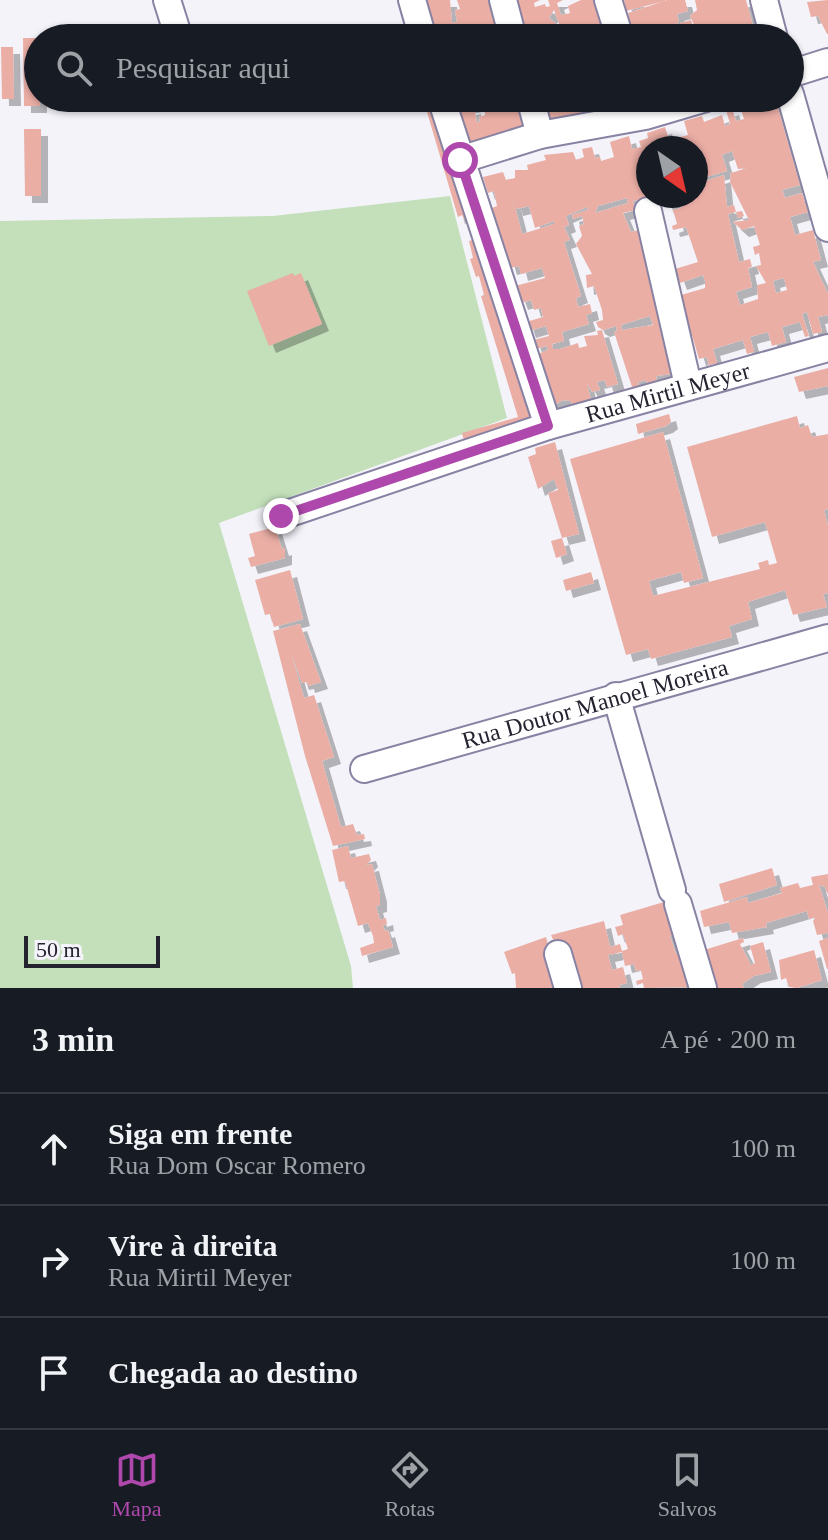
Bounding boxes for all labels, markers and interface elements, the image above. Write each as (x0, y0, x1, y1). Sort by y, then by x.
search box (24, 24, 804, 112)
icon: search (52, 46, 96, 90)
text: Pesquisar aqui (116, 51, 290, 84)
north arrow (636, 136, 708, 208)
route start (442, 142, 478, 178)
street label: Rua Mirtil Meyer (583, 357, 753, 428)
route end (263, 498, 299, 534)
street label: Rua Doutor Manoel Moreira (459, 654, 731, 754)
scale bar (24, 932, 160, 968)
text: 50 m (36, 937, 81, 962)
text: 3 min (32, 1021, 114, 1058)
text: A pé · 200 m (660, 1025, 796, 1054)
text: Siga em frente (108, 1117, 292, 1150)
icon: ahead (32, 1127, 76, 1171)
text: 100 m (730, 1134, 796, 1163)
text: Rua Dom Oscar Romero (108, 1151, 366, 1180)
text: Vire à direita (108, 1229, 277, 1262)
icon: right (32, 1239, 76, 1283)
text: 100 m (730, 1246, 796, 1275)
text: Rua Mirtil Meyer (108, 1263, 291, 1292)
icon: arrive (32, 1351, 76, 1395)
text: Chegada ao destino (108, 1356, 358, 1389)
tab: Mapa (112, 1448, 162, 1522)
tab: Rotas (385, 1448, 435, 1522)
tab: Salvos (658, 1448, 716, 1522)

